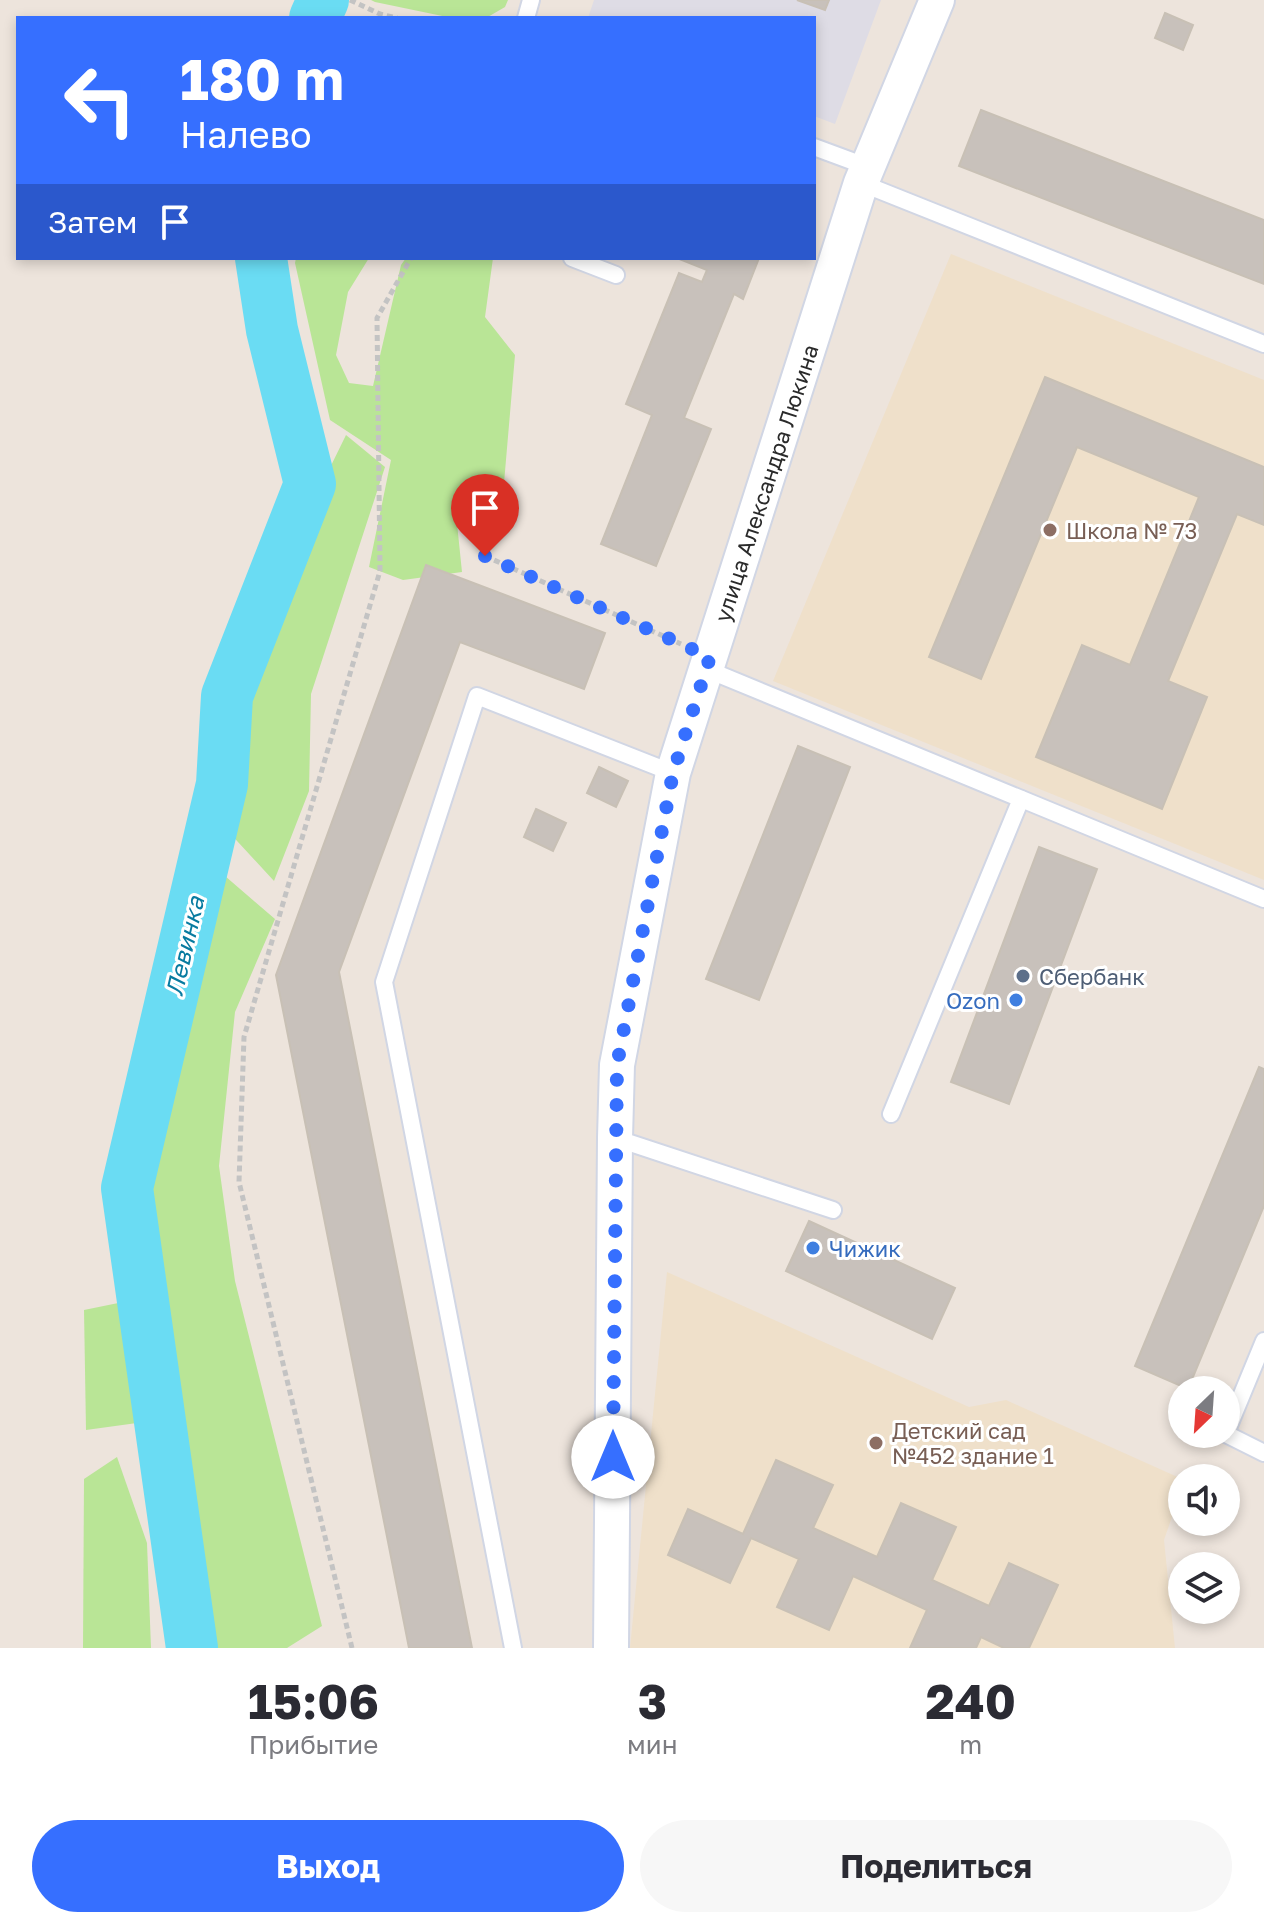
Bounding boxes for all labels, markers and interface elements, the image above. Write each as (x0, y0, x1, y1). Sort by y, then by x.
text: 180 m (180, 45, 344, 112)
icon: left (48, 48, 152, 152)
text: Налево (180, 113, 312, 156)
icon: arrive (153, 200, 197, 244)
text: Затем (48, 204, 137, 240)
street label: улица Александра Люкина (708, 341, 824, 625)
pin (451, 474, 519, 556)
icon: arrive (463, 486, 507, 530)
place label: Школа № 73 (1066, 517, 1197, 544)
marker: Школа № 73 (1041, 521, 1059, 539)
water label: Левинка (159, 892, 210, 998)
place label: Сбербанк (1039, 963, 1145, 990)
marker: Сбербанк (1014, 967, 1032, 985)
place label: Ozon (946, 987, 1000, 1014)
marker: Ozon (1007, 991, 1025, 1009)
place label: Чижик (829, 1235, 901, 1262)
marker: Чижик (804, 1239, 822, 1257)
north arrow (1168, 1376, 1240, 1448)
map controls (1168, 1376, 1240, 1624)
position arrow (571, 1415, 655, 1499)
place label: Детский сад №452 здание 1 (892, 1417, 1054, 1469)
marker: Детский сад №452 здание 1 (867, 1434, 885, 1452)
button: sound (1168, 1464, 1240, 1536)
button: layers (1168, 1552, 1240, 1624)
text: 15:06 (248, 1672, 379, 1730)
text: 3 (638, 1672, 667, 1730)
text: 240 (926, 1672, 1016, 1730)
text: Прибытие (249, 1729, 378, 1760)
text: мин (627, 1729, 678, 1760)
text: m (959, 1729, 982, 1760)
button: Выход (32, 1820, 624, 1912)
button: Поделиться (640, 1820, 1232, 1912)

